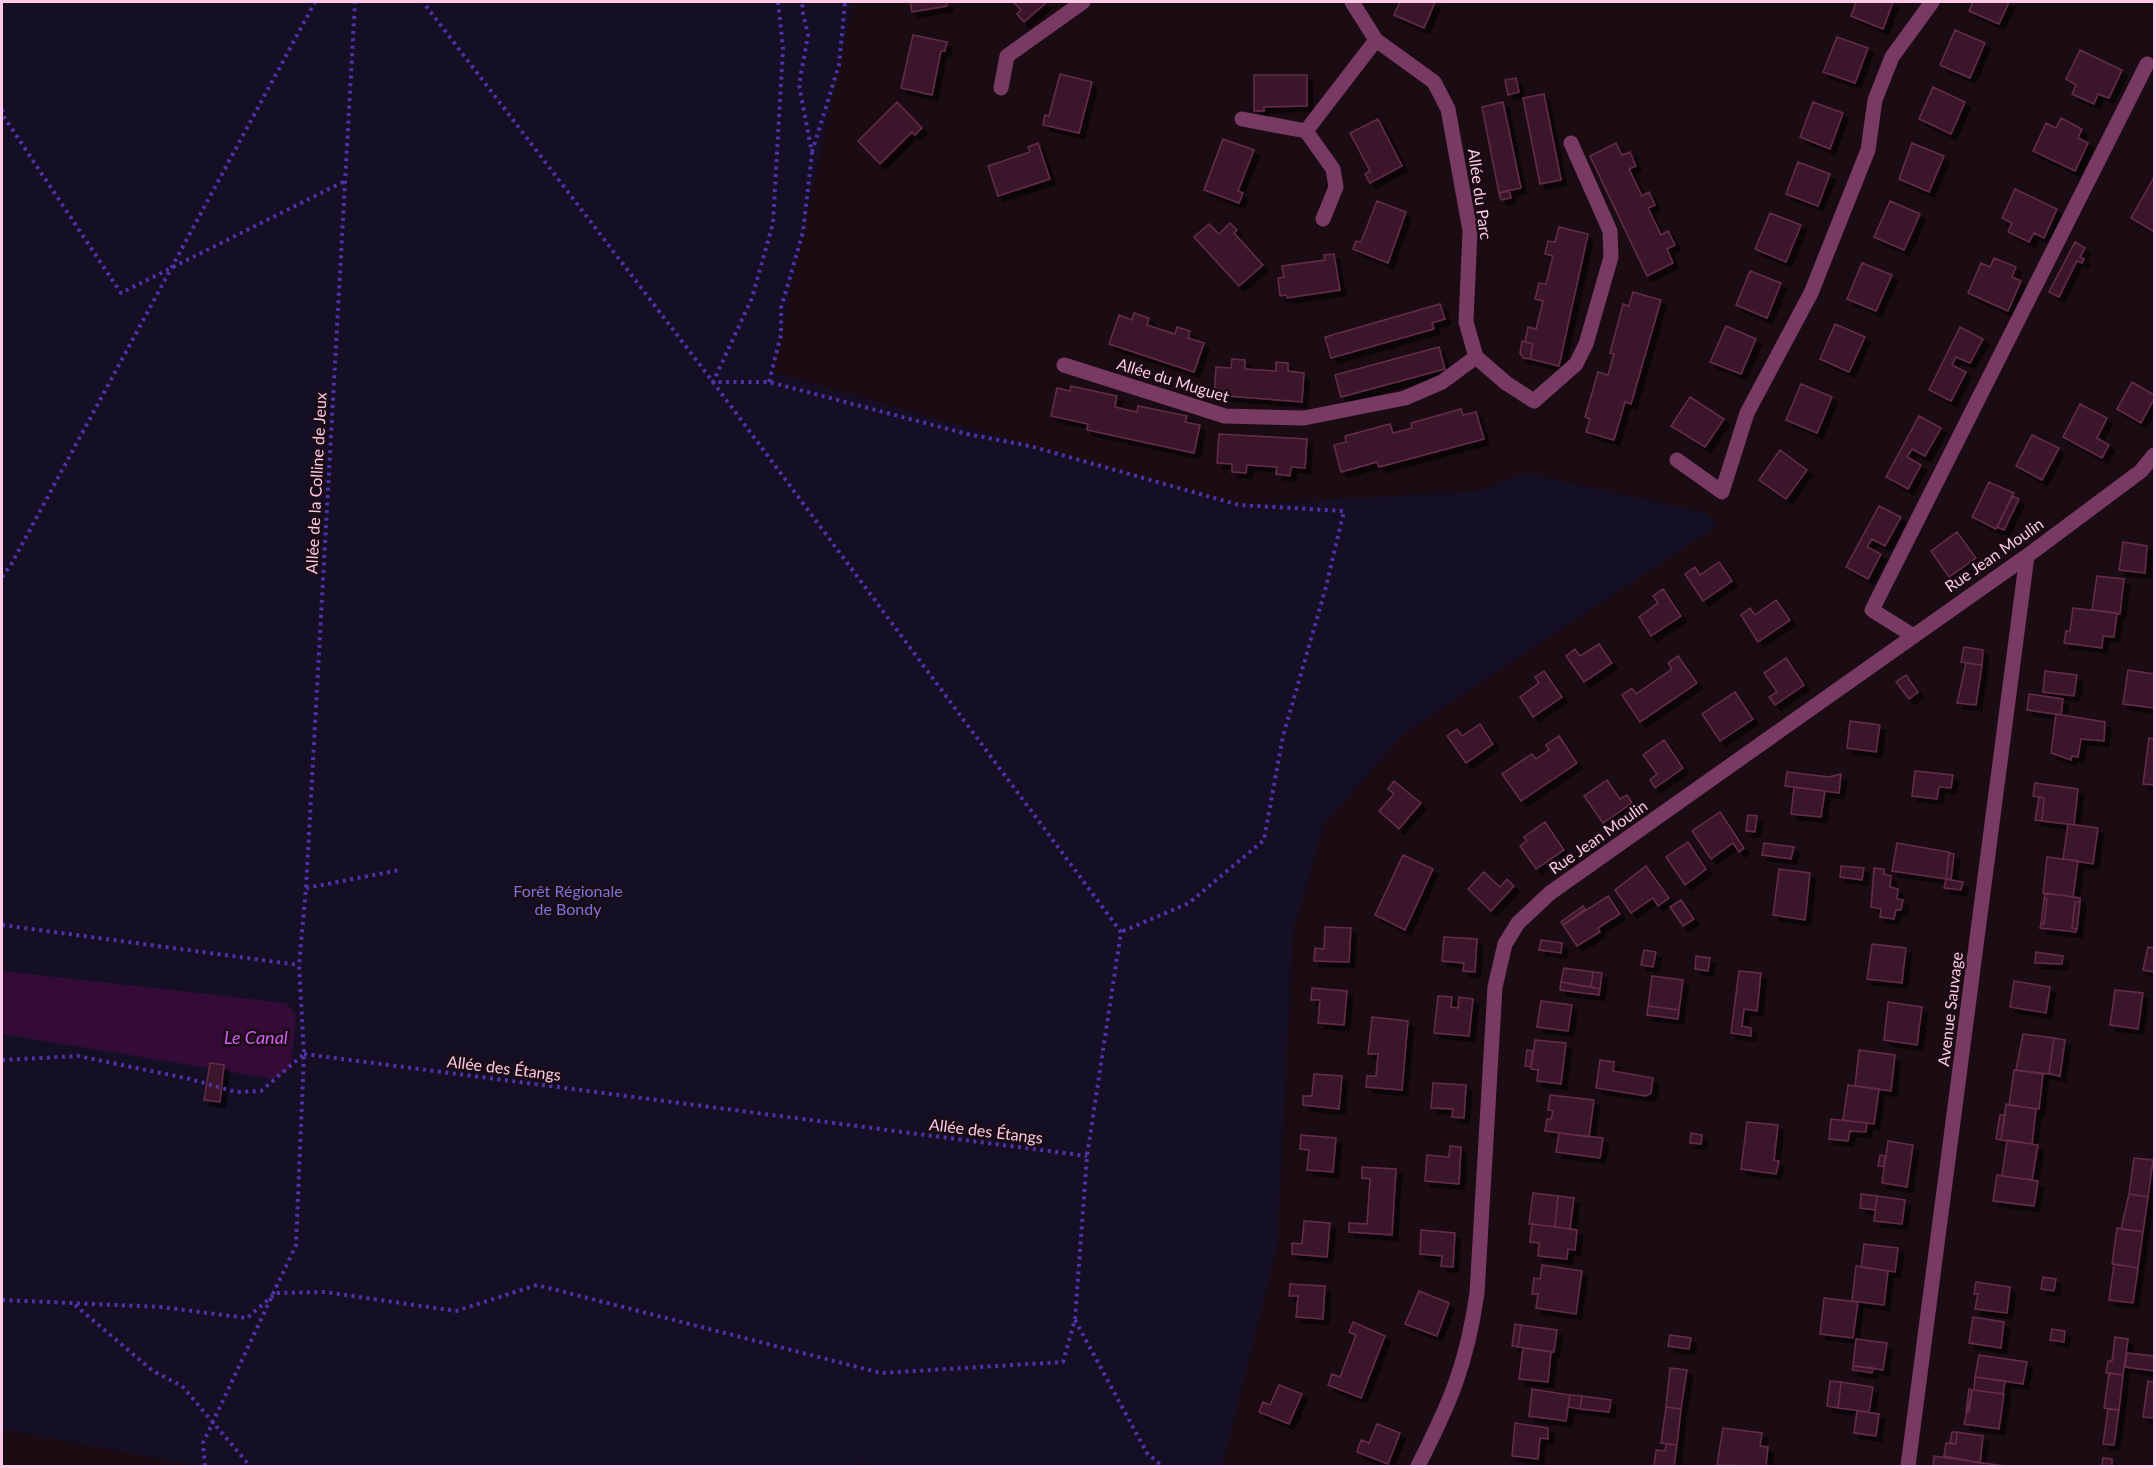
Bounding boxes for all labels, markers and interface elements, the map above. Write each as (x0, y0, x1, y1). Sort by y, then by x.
street label: Allée du Parc (1465, 147, 1496, 241)
street label: Allée du Muguet (1115, 353, 1232, 406)
street label: Allée de la Colline de Jeux (301, 392, 330, 574)
street label: Rue Jean Moulin (1941, 514, 2047, 596)
street label: Rue Jean Moulin (1545, 796, 1651, 878)
park label: Forêt Régionale de Bondy (513, 881, 623, 918)
street label: Avenue Sauvage (1933, 951, 1966, 1067)
water label: Le Canal (224, 1026, 288, 1048)
street label: Allée des Étangs (446, 1051, 562, 1084)
street label: Allée des Étangs (928, 1114, 1044, 1147)

